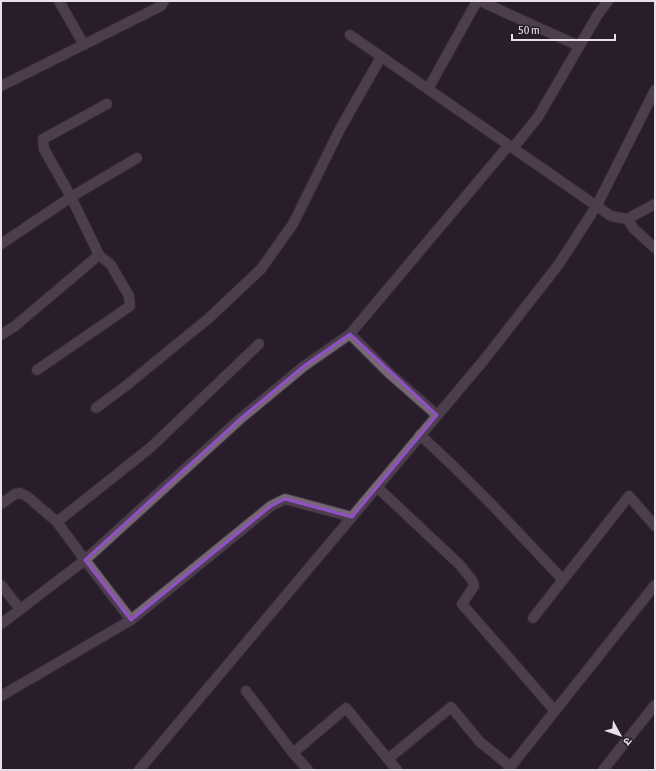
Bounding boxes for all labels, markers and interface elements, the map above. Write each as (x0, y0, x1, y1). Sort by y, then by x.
scale bar (512, 16, 615, 42)
text: 50 m (518, 23, 540, 37)
north arrow (600, 715, 640, 755)
text: उ (621, 735, 634, 748)

